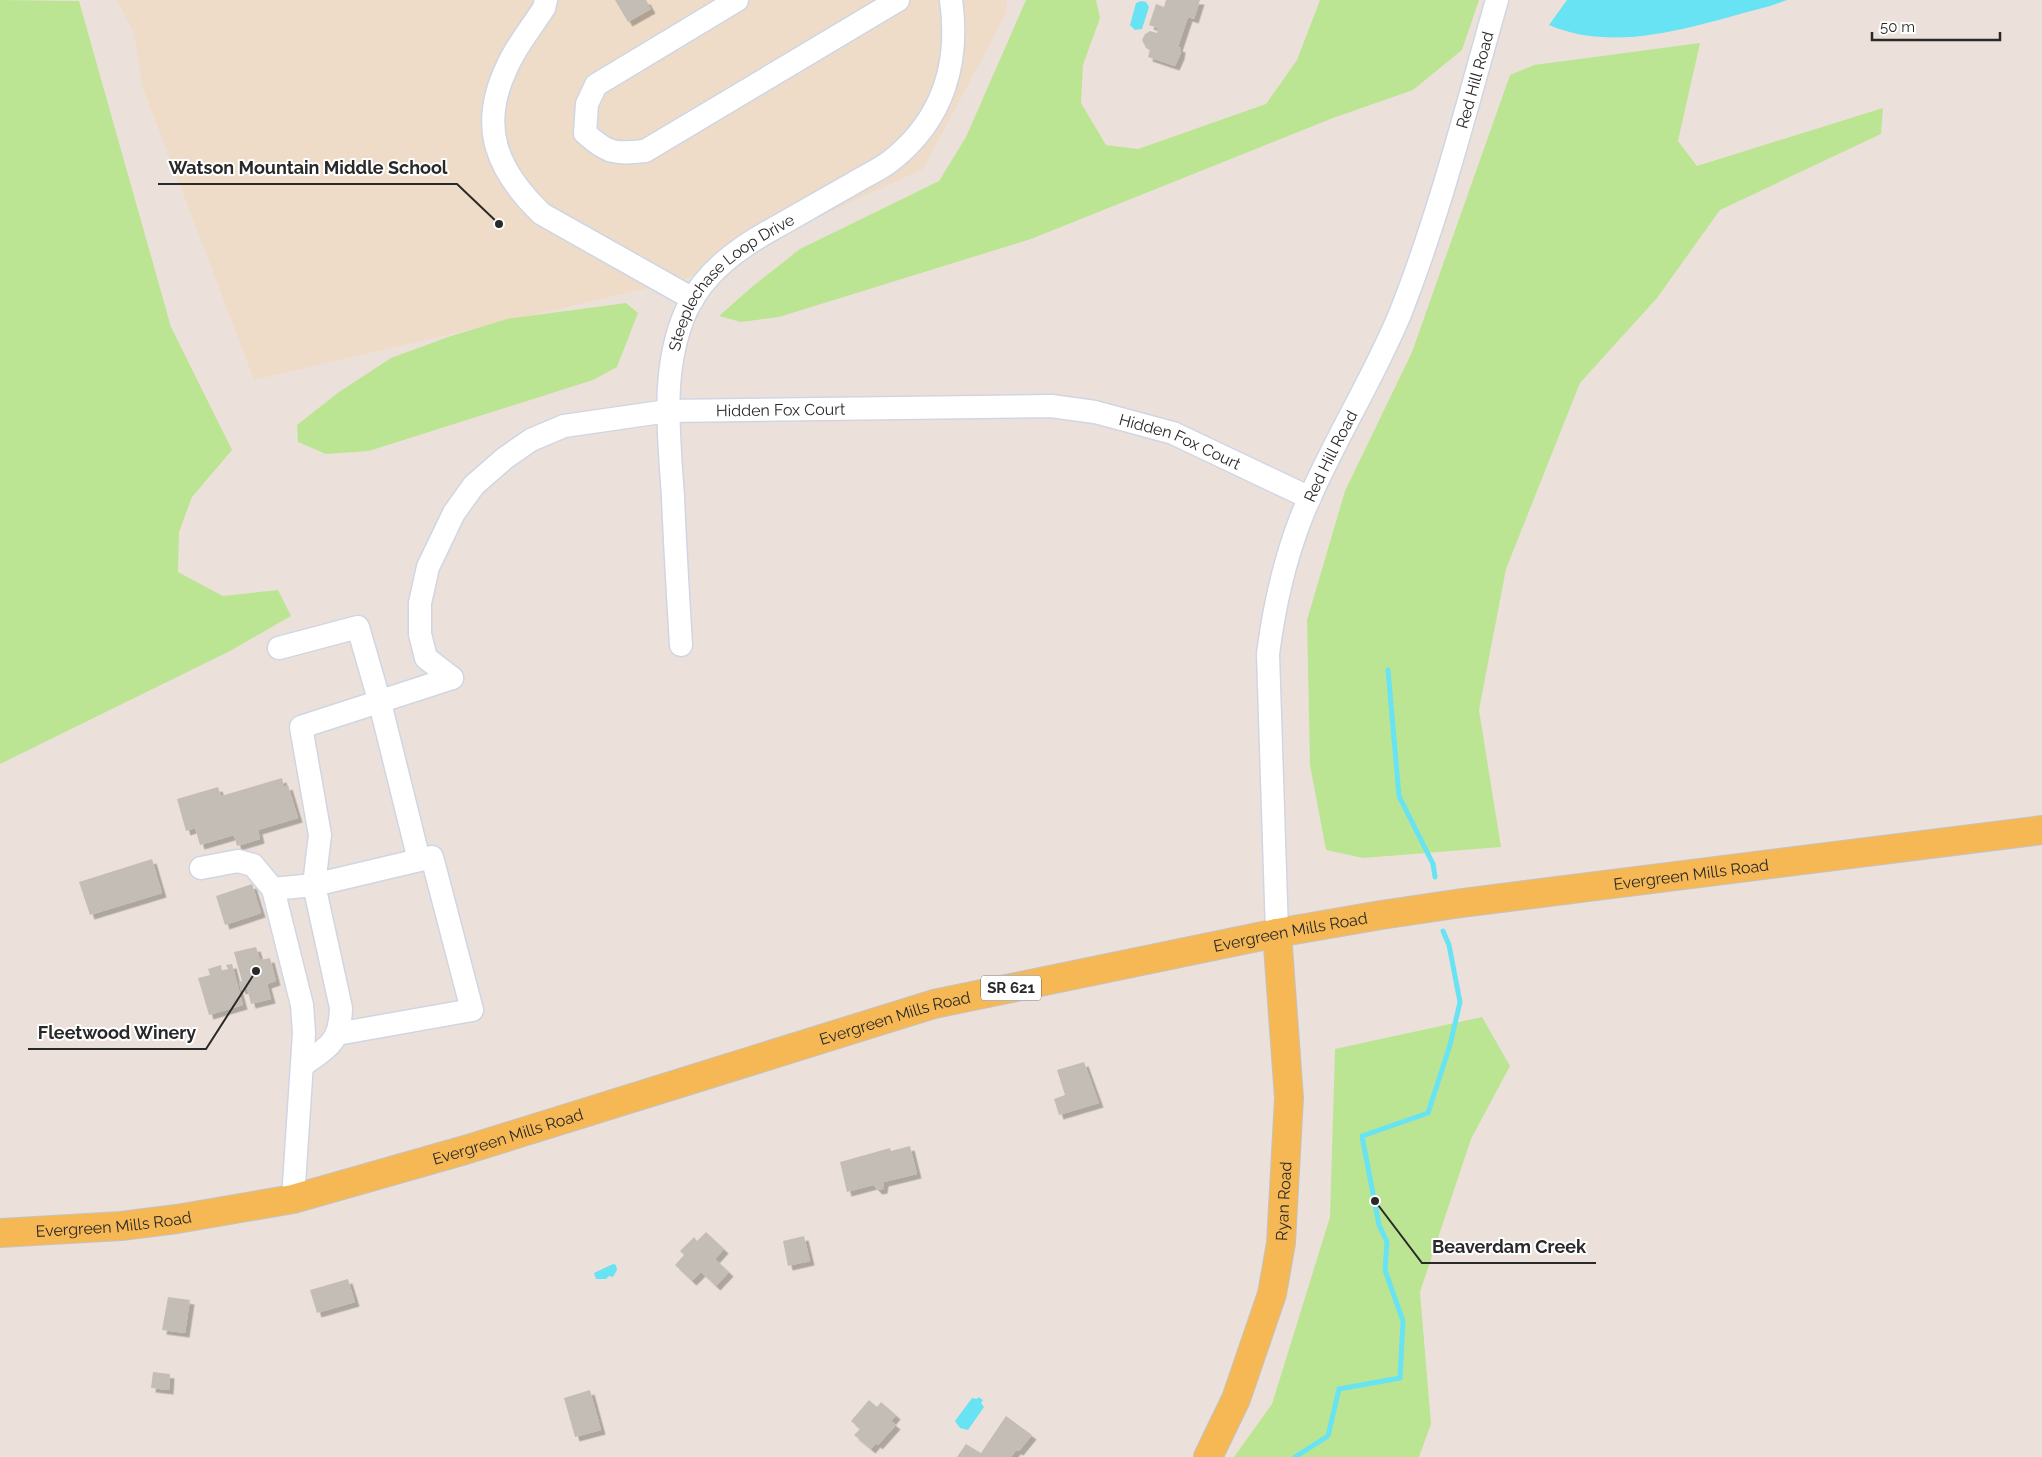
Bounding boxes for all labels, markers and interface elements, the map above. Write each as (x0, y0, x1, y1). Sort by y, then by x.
scale bar (1872, 10, 2000, 42)
text: 50 m (1880, 18, 1915, 36)
street label: Red Hill Road (1452, 29, 1497, 131)
callout: Watson Mountain Middle School (158, 151, 457, 184)
text: Watson Mountain Middle School (168, 157, 448, 178)
street label: Steeplechase Loop Drive (664, 210, 797, 353)
street label: Hidden Fox Court (716, 399, 846, 420)
street label: Red Hill Road (1300, 407, 1361, 505)
street label: Hidden Fox Court (1117, 409, 1245, 474)
street label: Evergreen Mills Road (1612, 855, 1770, 893)
street label: Evergreen Mills Road (1212, 908, 1369, 955)
road number: SR 621 (981, 976, 1041, 1000)
street label: Evergreen Mills Road (817, 987, 972, 1049)
callout: Fleetwood Winery (28, 1016, 206, 1049)
text: Fleetwood Winery (38, 1022, 196, 1043)
street label: Evergreen Mills Road (430, 1104, 585, 1168)
street label: Ryan Road (1272, 1161, 1295, 1241)
street label: Evergreen Mills Road (35, 1207, 193, 1240)
callout: Beaverdam Creek (1422, 1230, 1596, 1263)
text: Beaverdam Creek (1432, 1236, 1587, 1257)

